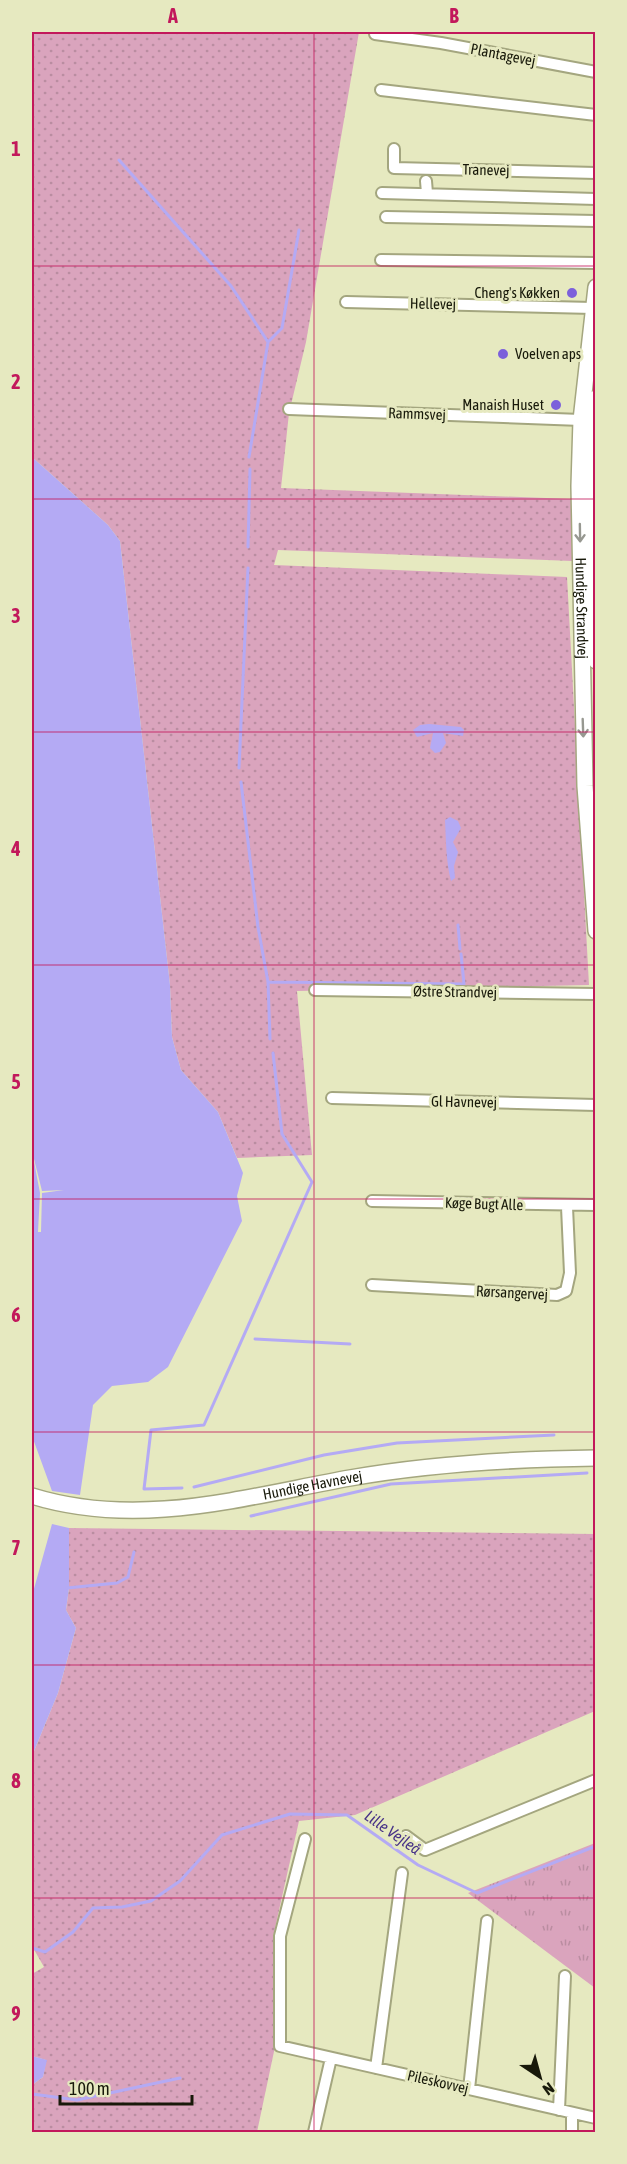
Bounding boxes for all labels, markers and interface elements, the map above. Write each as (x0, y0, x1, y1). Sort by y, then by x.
text: A (167, 4, 178, 27)
text: B (449, 4, 459, 27)
street label: Plantagevej (469, 40, 537, 69)
text: 1 (11, 137, 21, 160)
street label: Tranevej (462, 161, 510, 178)
place label: Cheng's Køkken (475, 284, 560, 301)
marker: Cheng's Køkken (565, 286, 579, 300)
street label: Hellevej (410, 295, 456, 312)
place label: Voelven aps (515, 345, 581, 362)
marker: Voelven aps (496, 347, 510, 361)
text: 2 (11, 370, 21, 393)
place label: Manaish Huset (462, 396, 544, 413)
marker: Manaish Huset (549, 398, 563, 412)
street label: Rammsvej (388, 404, 446, 423)
one-way arrow (574, 523, 586, 543)
street label: Hundige Strandvej (572, 557, 591, 659)
text: 3 (11, 604, 21, 627)
one-way arrow (577, 718, 589, 738)
text: 4 (10, 837, 21, 860)
street label: Østre Strandvej (413, 982, 497, 1001)
text: 5 (11, 1070, 21, 1093)
street label: Gl Havnevej (431, 1092, 497, 1111)
street label: Køge Bugt Alle (445, 1194, 524, 1213)
street label: Rørsangervej (476, 1282, 549, 1303)
text: 6 (11, 1303, 21, 1326)
street label: Hundige Havnevej (261, 1467, 363, 1503)
text: 7 (11, 1536, 21, 1559)
text: 8 (11, 1769, 21, 1792)
water label: Lille Vejleå (361, 1806, 425, 1859)
text: 9 (11, 2002, 21, 2025)
north arrow (510, 2047, 570, 2107)
street label: Pileskovvej (406, 2066, 470, 2097)
scale bar (60, 2068, 192, 2106)
text: 100 m (69, 2078, 110, 2099)
text: N (540, 2079, 558, 2099)

